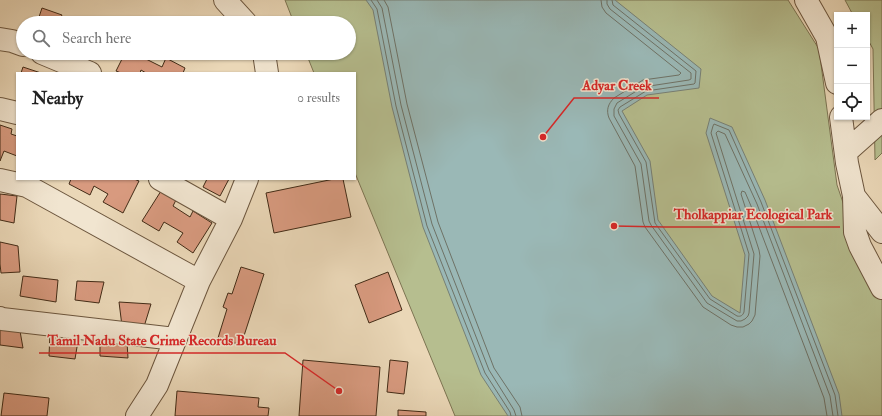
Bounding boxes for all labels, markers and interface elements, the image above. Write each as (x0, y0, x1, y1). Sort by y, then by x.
map controls (834, 12, 870, 120)
button: + (834, 12, 870, 48)
search box (16, 16, 356, 60)
icon: search (30, 27, 52, 49)
text: Search here (62, 29, 131, 48)
button: − (834, 48, 870, 84)
callout: Adyar Creek (574, 72, 659, 98)
text: Adyar Creek (581, 77, 652, 95)
button: locate (834, 84, 870, 120)
text: Nearby (32, 88, 83, 109)
text: 0 results (297, 90, 340, 106)
callout: Tholkappiar Ecological Park (665, 201, 840, 227)
text: Tholkappiar Ecological Park (673, 206, 833, 224)
callout: Tamil Nadu State Crime Records Bureau (39, 327, 285, 353)
text: Tamil Nadu State Crime Records Bureau (46, 332, 277, 349)

